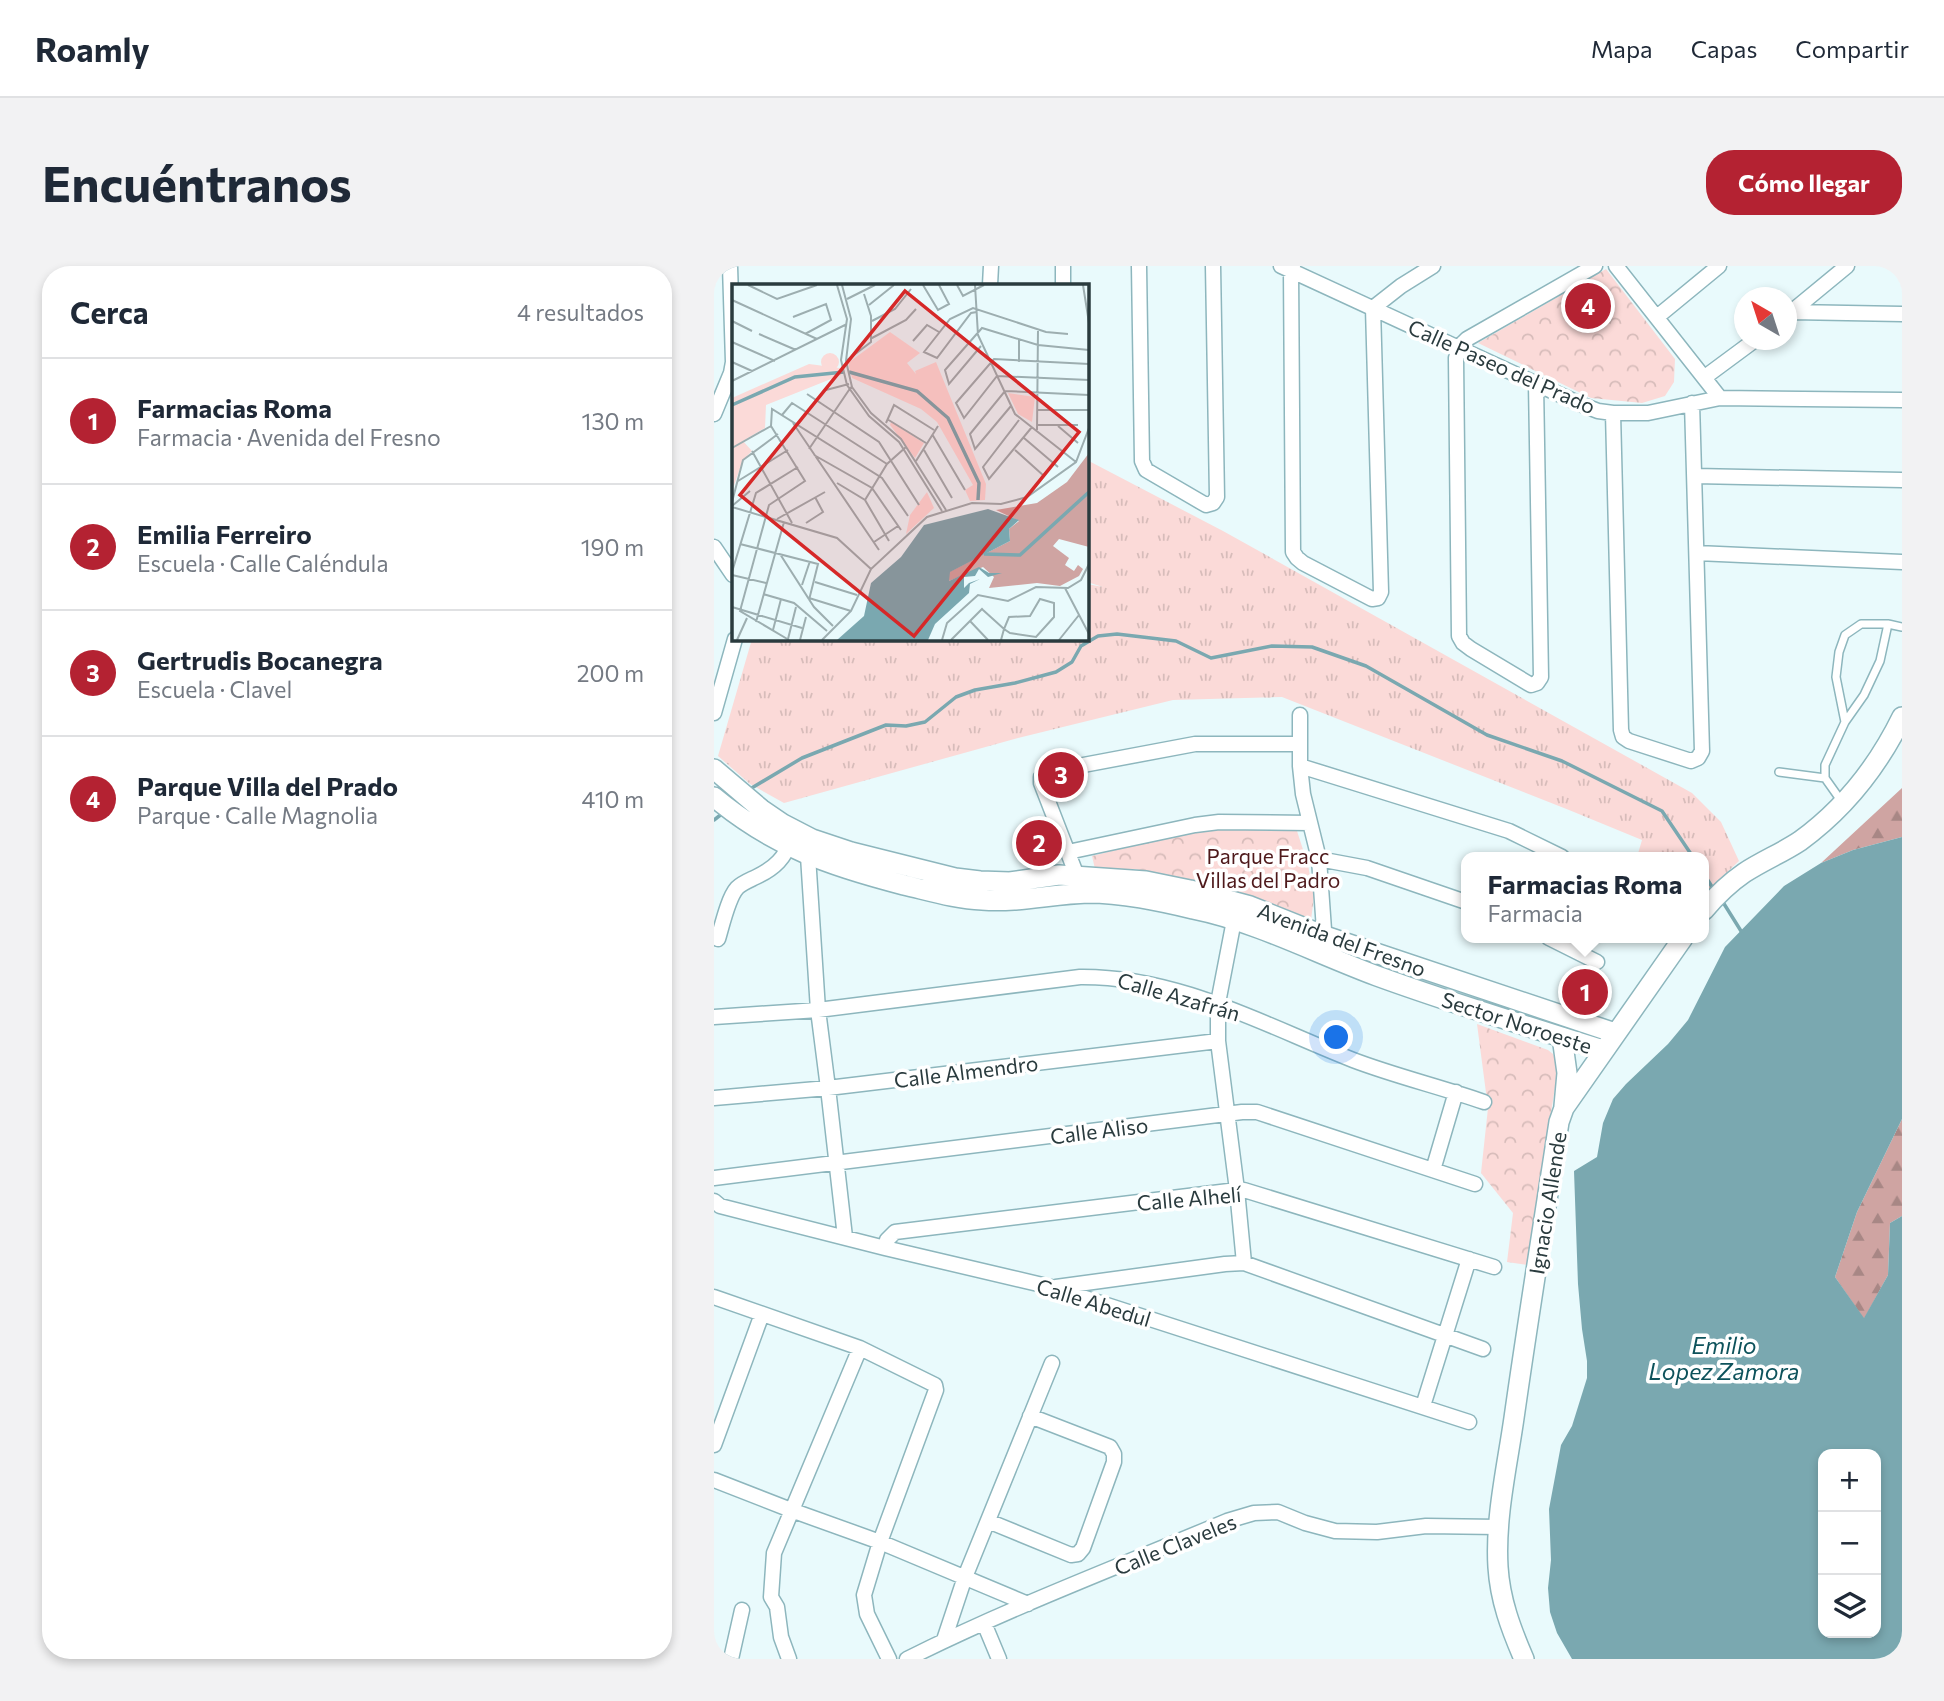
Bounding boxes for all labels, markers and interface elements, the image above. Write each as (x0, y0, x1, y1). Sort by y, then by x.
text: Roamly (35, 28, 150, 69)
text: Mapa (1591, 34, 1653, 63)
text: Capas (1691, 34, 1757, 63)
text: Compartir (1795, 34, 1909, 63)
button: Cómo llegar (1706, 150, 1902, 215)
text: Encuéntranos (42, 152, 352, 212)
pin: 4 (1565, 280, 1611, 332)
inset map (732, 284, 1088, 640)
north arrow (1734, 287, 1797, 350)
text: Cerca (70, 293, 149, 330)
text: 4 resultados (517, 298, 644, 326)
street label: Calle Paseo del Prado (1405, 313, 1599, 419)
text: Farmacias Roma (137, 392, 332, 423)
text: 1 (88, 407, 98, 435)
text: 130 m (582, 407, 644, 435)
text: Farmacia · Avenida del Fresno (137, 423, 441, 451)
text: Emilia Ferreiro (137, 518, 312, 549)
text: 2 (86, 533, 100, 561)
text: 190 m (581, 533, 644, 561)
text: Escuela · Calle Caléndula (137, 549, 388, 577)
text: Gertrudis Bocanegra (137, 644, 383, 675)
text: 3 (86, 659, 100, 687)
text: 200 m (577, 659, 644, 687)
text: Escuela · Clavel (137, 675, 292, 703)
pin: 3 (1038, 749, 1084, 801)
text: Parque Villa del Prado (137, 770, 398, 801)
text: 4 (86, 785, 100, 813)
text: 410 m (582, 785, 644, 813)
text: Parque · Calle Magnolia (137, 801, 378, 829)
pin: 2 (1016, 817, 1062, 869)
park label: Parque Fracc Villas del Padro (1196, 843, 1340, 892)
popup (1461, 852, 1709, 943)
text: Farmacias Roma (1488, 868, 1682, 899)
street label: Avenida del Fresno (1254, 897, 1430, 981)
text: Farmacia (1488, 899, 1583, 927)
pin: 1 (1562, 966, 1608, 1018)
street label: Calle Azafrán (1115, 967, 1243, 1025)
street label: Sector Noroeste (1439, 986, 1595, 1058)
your location (1319, 1020, 1353, 1054)
street label: Calle Almendro (892, 1050, 1040, 1092)
street label: Calle Aliso (1049, 1112, 1149, 1148)
street label: Ignacio Allende (1523, 1130, 1571, 1276)
street label: Calle Alhelí (1136, 1181, 1243, 1215)
street label: Calle Abedul (1034, 1273, 1154, 1331)
water label: Emilio Lopez Zamora (1649, 1331, 1799, 1385)
map controls (1818, 1449, 1881, 1638)
button: + (1818, 1449, 1881, 1512)
street label: Calle Claveles (1110, 1508, 1240, 1580)
button: − (1818, 1512, 1881, 1575)
button: layers (1818, 1575, 1881, 1638)

